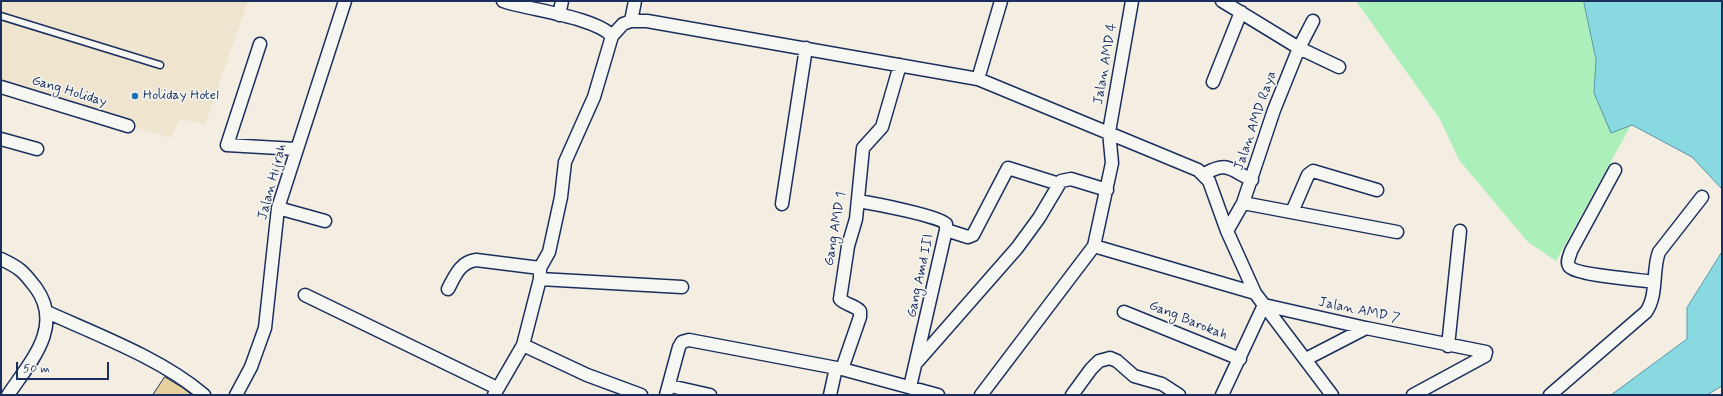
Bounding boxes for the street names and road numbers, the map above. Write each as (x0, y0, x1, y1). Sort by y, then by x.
street label: Jalan AMD 4 (1091, 22, 1121, 106)
street label: Jalan AMD Raya (1231, 69, 1281, 173)
street label: Gang Holiday (29, 73, 109, 111)
street label: Jalan Hijrah (255, 142, 291, 222)
street label: Gang AMD 1 (821, 191, 851, 267)
street label: Gang Amd III (904, 233, 938, 319)
street label: Jalan AMD 7 (1317, 294, 1401, 328)
street label: Gang Barokah (1146, 298, 1230, 344)

